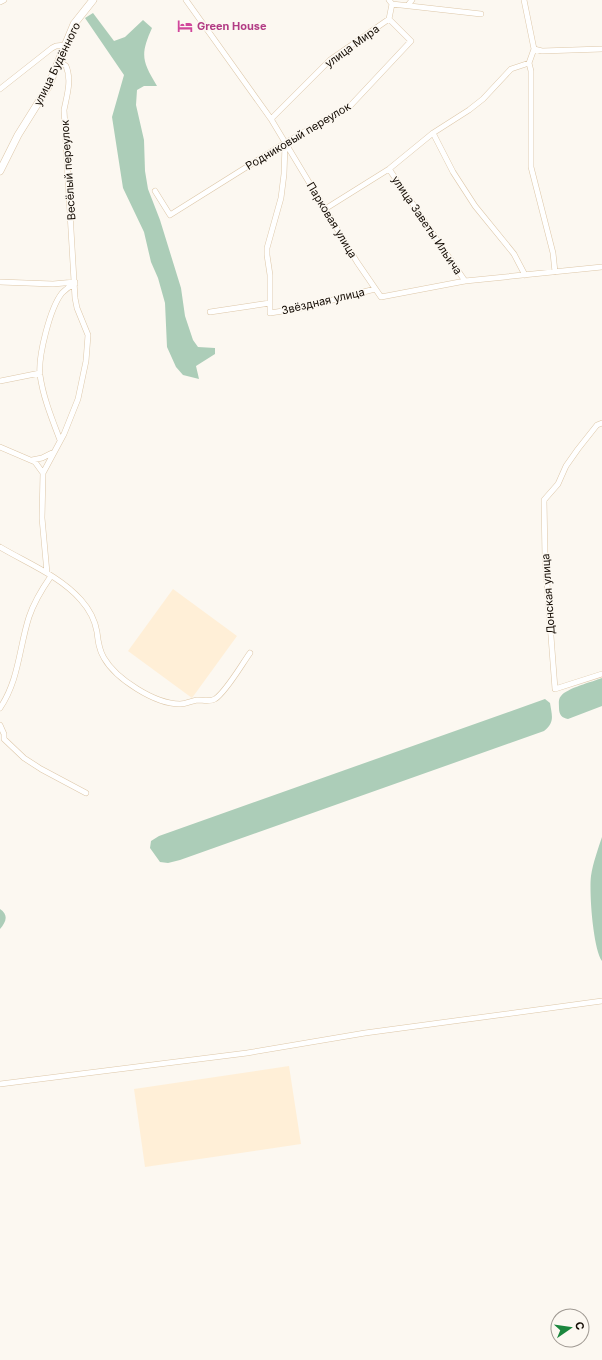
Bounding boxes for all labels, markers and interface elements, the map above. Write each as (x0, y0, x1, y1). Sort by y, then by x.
hotel icon: Green House (176, 17, 194, 35)
place label: Green House (197, 19, 267, 33)
street label: улица Будённого (31, 20, 83, 108)
street label: улица Мира (322, 22, 382, 70)
street label: Родниковый переулок (243, 99, 353, 173)
street label: Весёлый переулок (58, 119, 78, 221)
street label: улица Заветы Ильича (389, 173, 465, 277)
street label: Парковая улица (304, 179, 360, 261)
street label: Звёздная улица (280, 285, 366, 317)
street label: Донская улица (538, 553, 558, 635)
north arrow (550, 1308, 590, 1348)
text: С (572, 1320, 587, 1331)

